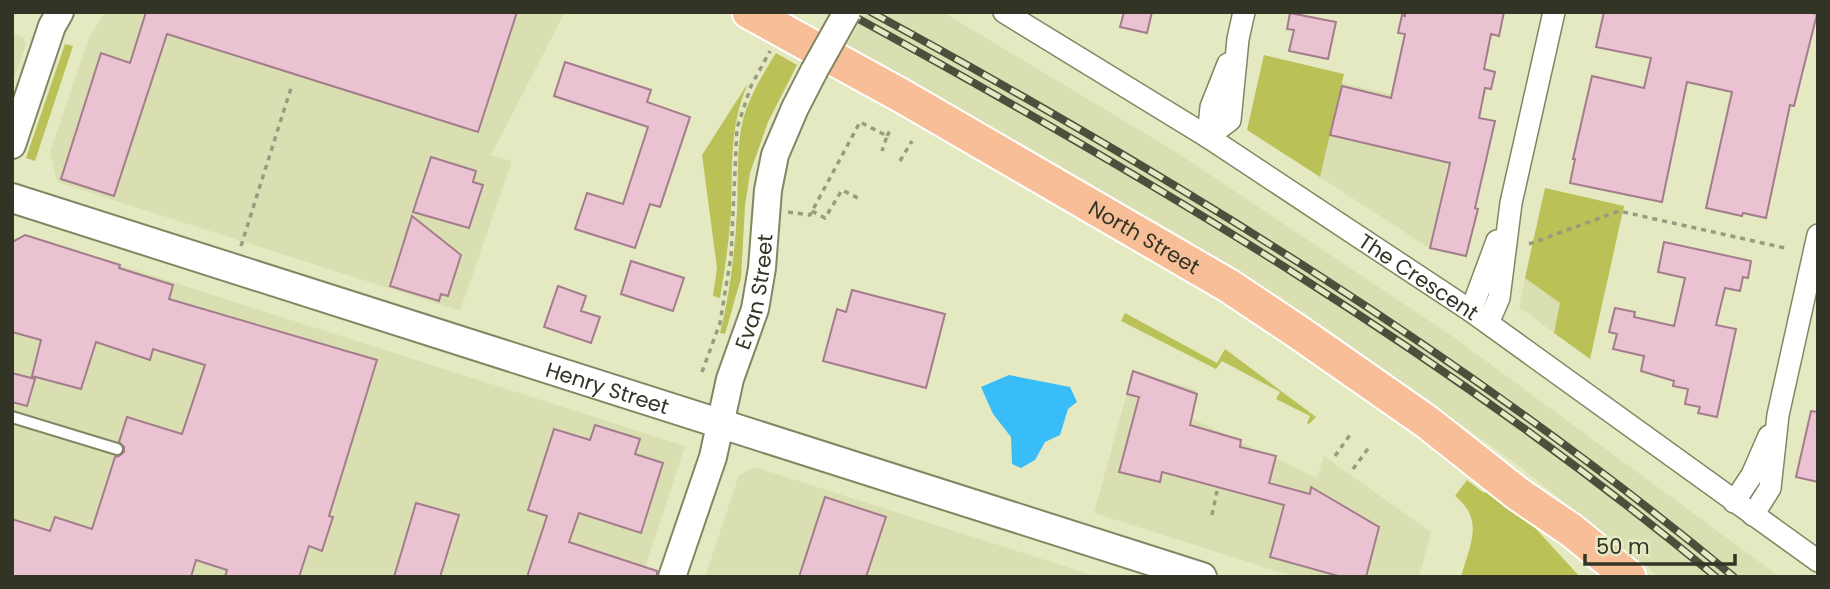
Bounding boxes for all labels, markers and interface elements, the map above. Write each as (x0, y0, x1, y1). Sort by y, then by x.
street label: North Street (1083, 193, 1206, 281)
street label: The Crescent (1353, 226, 1485, 327)
street label: Evan Street (727, 233, 779, 353)
street label: Henry Street (542, 354, 673, 421)
scale bar (1585, 522, 1736, 566)
text: 50 m (1596, 532, 1650, 561)

